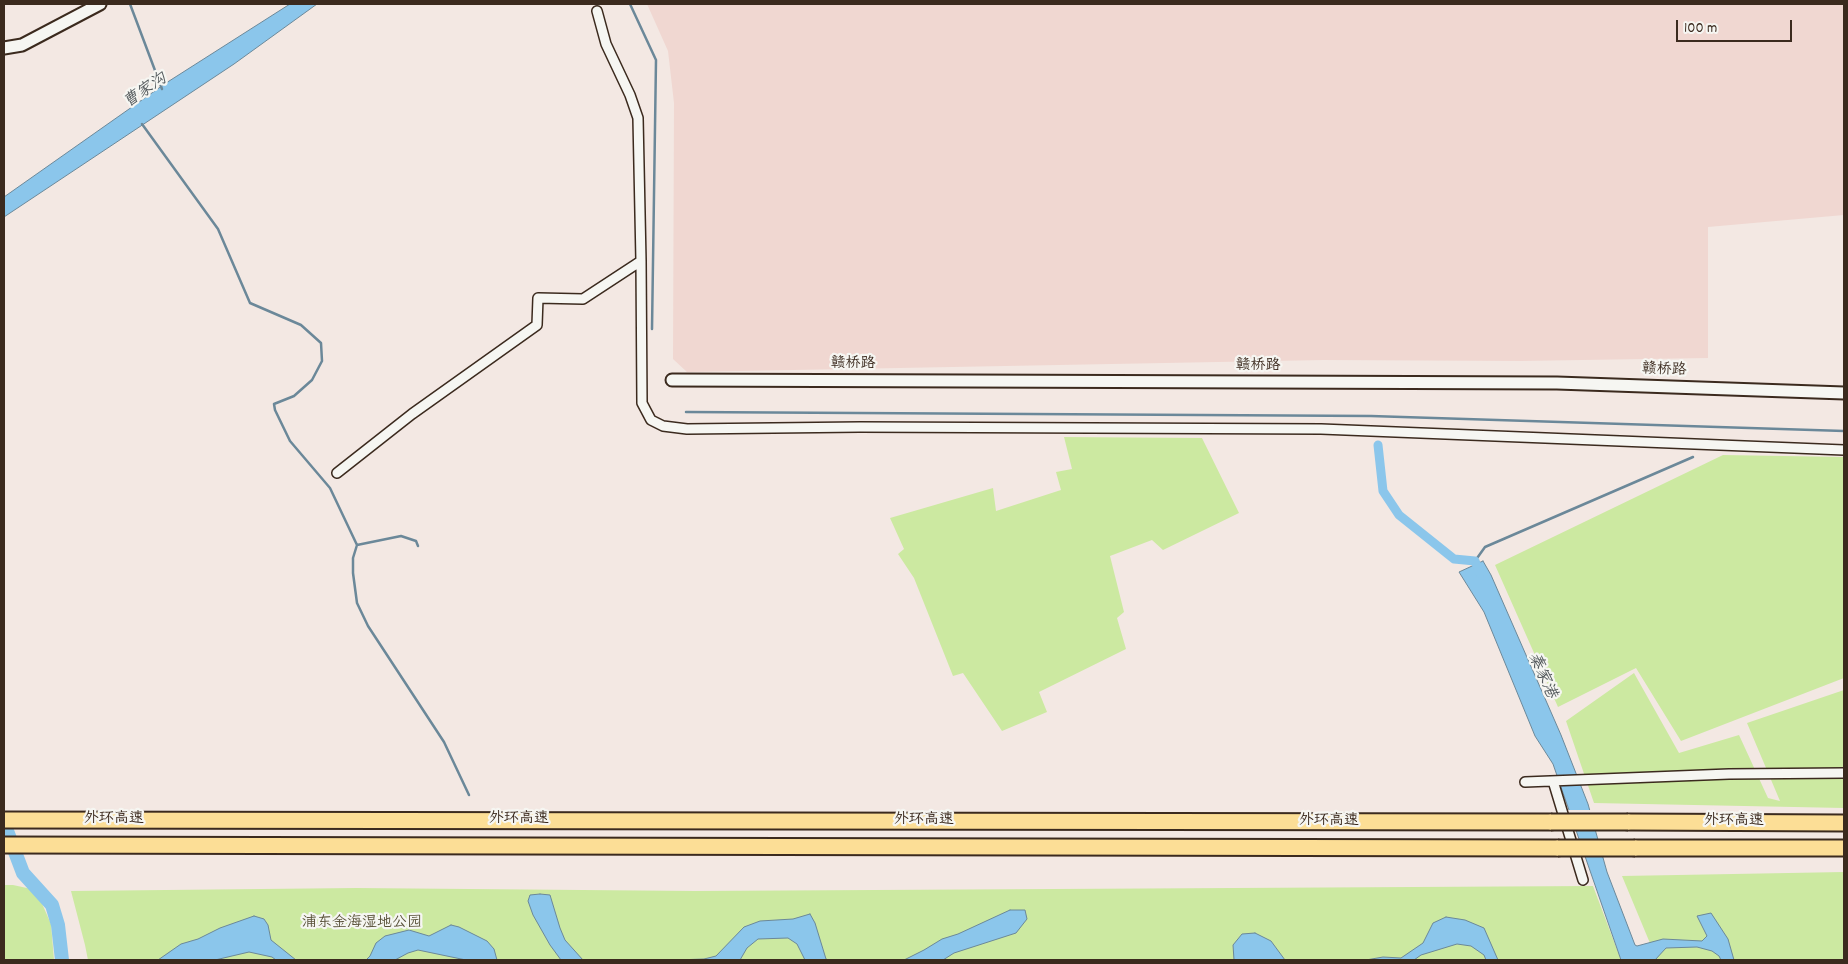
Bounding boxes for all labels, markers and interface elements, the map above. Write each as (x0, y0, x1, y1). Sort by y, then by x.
scale bar (1678, 10, 1794, 42)
text: 100 m (1684, 18, 1717, 40)
water label: 曹家沟 (121, 71, 171, 113)
street label: 赣桥路 (831, 356, 875, 374)
street label: 赣桥路 (1236, 358, 1280, 376)
street label: 赣桥路 (1641, 361, 1687, 381)
water label: 秦家港 (1522, 650, 1560, 702)
street label: 外环高速 (84, 811, 144, 829)
street label: 外环高速 (489, 811, 549, 829)
street label: 外环高速 (894, 812, 954, 830)
street label: 外环高速 (1299, 813, 1359, 831)
street label: 外环高速 (1704, 813, 1764, 831)
park label: 浦东金海湿地公园 (302, 915, 422, 933)

